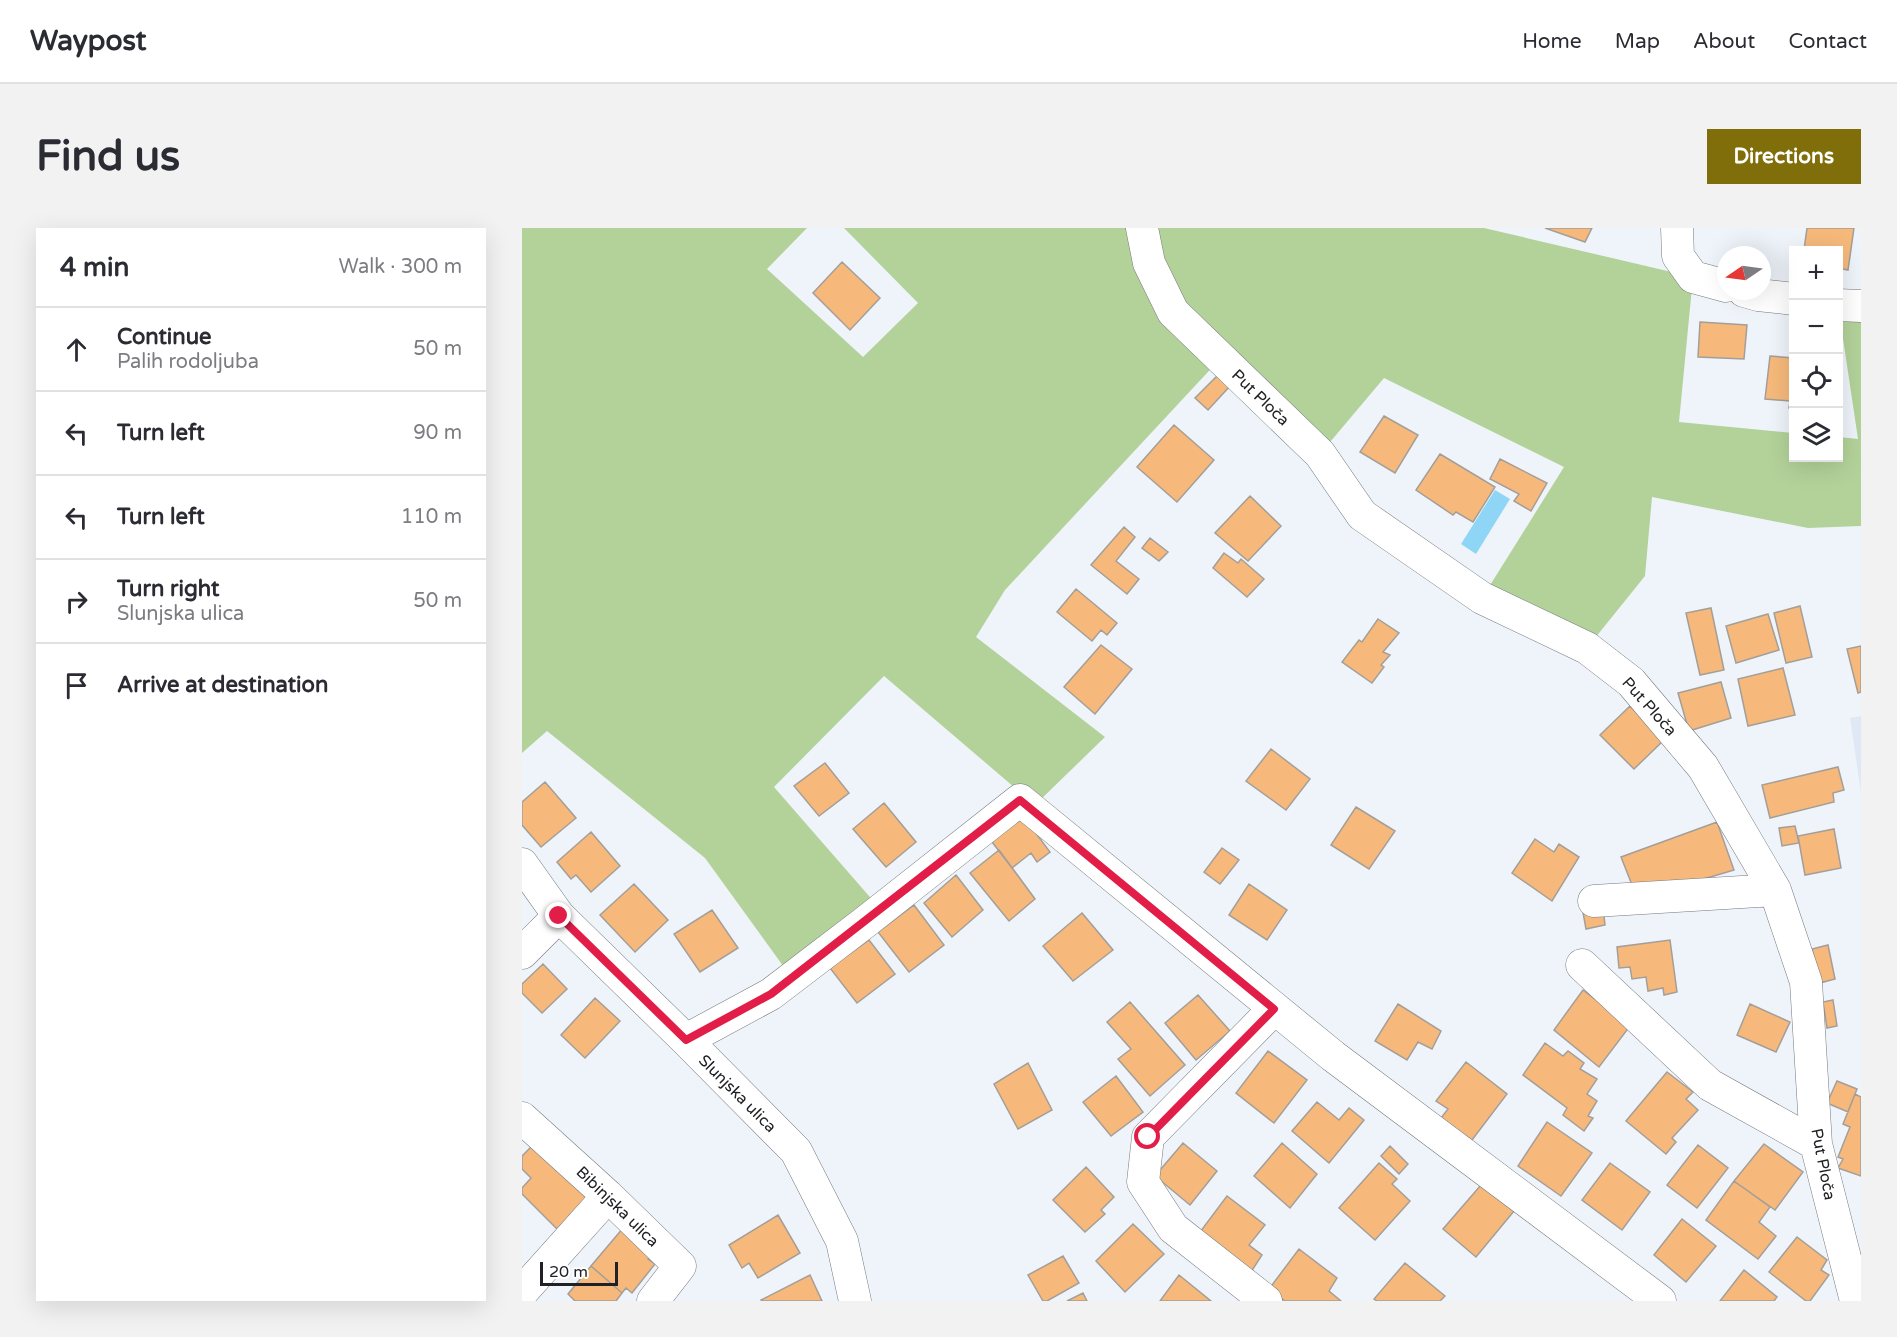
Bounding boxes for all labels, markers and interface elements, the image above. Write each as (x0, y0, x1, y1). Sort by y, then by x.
text: Waypost (30, 24, 146, 58)
text: Home (1522, 29, 1582, 54)
text: Map (1615, 29, 1660, 54)
text: About (1693, 29, 1755, 54)
text: Contact (1788, 29, 1867, 54)
button: Directions (1707, 129, 1861, 184)
text: Find us (36, 131, 180, 182)
north arrow (1717, 246, 1771, 300)
map controls (1789, 246, 1843, 462)
button: + (1789, 246, 1843, 300)
text: 4 min (60, 252, 129, 283)
text: Walk · 300 m (339, 255, 462, 279)
button: − (1789, 300, 1843, 354)
text: Continue (117, 324, 212, 350)
icon: ahead (60, 333, 93, 366)
text: 50 m (413, 337, 462, 361)
text: Palih rodoljuba (117, 350, 259, 374)
button: locate (1789, 354, 1843, 408)
street label: Put Ploča (1227, 365, 1293, 430)
button: layers (1789, 408, 1843, 462)
icon: left (60, 417, 93, 450)
text: Turn left (117, 420, 205, 446)
text: 90 m (413, 421, 462, 445)
icon: left (60, 501, 93, 534)
text: Turn left (117, 504, 205, 530)
text: 110 m (401, 505, 462, 529)
text: Turn right (117, 576, 219, 602)
icon: right (60, 585, 93, 618)
text: 50 m (413, 589, 462, 613)
text: Slunjska ulica (117, 602, 244, 626)
icon: arrive (60, 669, 93, 702)
text: Arrive at destination (117, 672, 328, 698)
street label: Put Ploča (1618, 673, 1681, 740)
route end (545, 902, 571, 928)
street label: Slunjska ulica (694, 1051, 780, 1137)
route start (1134, 1123, 1160, 1149)
street label: Put Ploča (1806, 1127, 1840, 1202)
street label: Bibinjska ulica (572, 1162, 663, 1251)
scale bar (540, 1259, 618, 1286)
text: 20 m (549, 1262, 588, 1282)

